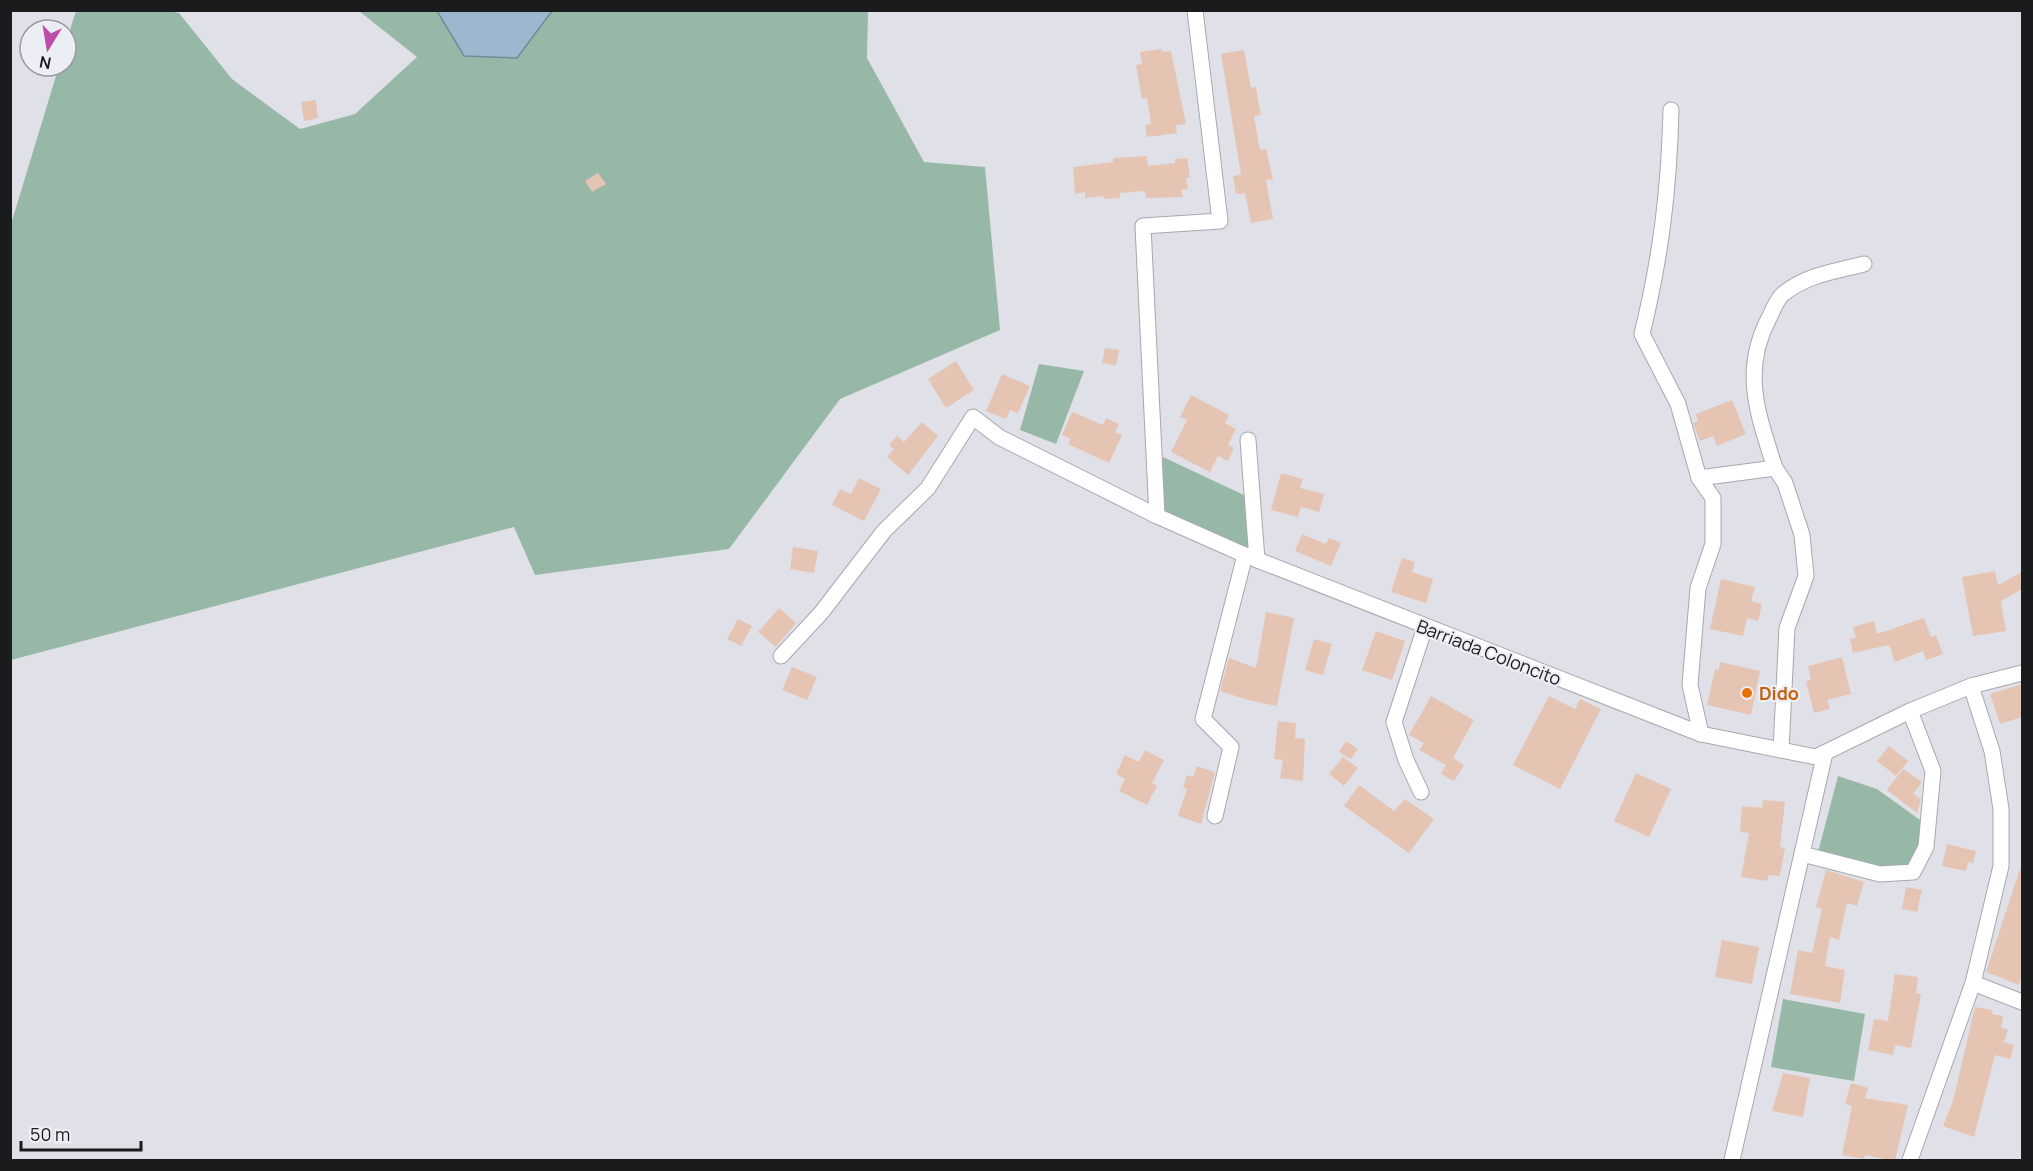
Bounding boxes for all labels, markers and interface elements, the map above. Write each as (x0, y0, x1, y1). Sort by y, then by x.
north arrow (18, 18, 78, 78)
text: N (37, 51, 53, 75)
street label: Barriada Coloncito (1413, 613, 1565, 691)
place label: Dido (1759, 681, 1799, 705)
marker: Dido (1740, 686, 1754, 700)
scale bar (21, 1114, 141, 1152)
text: 50 m (30, 1122, 70, 1146)

